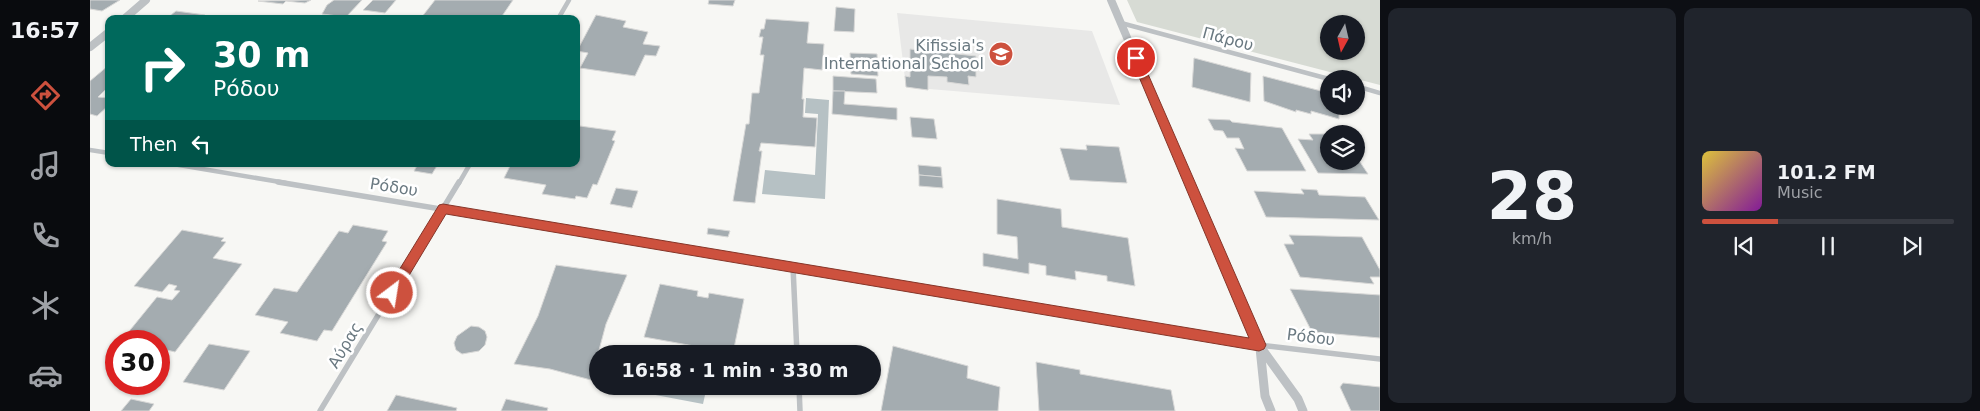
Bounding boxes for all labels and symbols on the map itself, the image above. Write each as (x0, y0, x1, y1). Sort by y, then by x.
north arrow (1320, 15, 1365, 60)
street label: Πάρου (1201, 23, 1255, 55)
place label: Kifissia's International School (824, 36, 984, 73)
pin (1115, 37, 1157, 79)
school or university icon: Kifissia's International School (988, 41, 1014, 67)
street label: Ρόδου (369, 174, 419, 200)
position arrow (365, 266, 417, 318)
street label: Αύρας (324, 319, 366, 371)
street label: Ρόδου (1286, 325, 1336, 349)
speed limit sign: 30 (105, 330, 170, 395)

